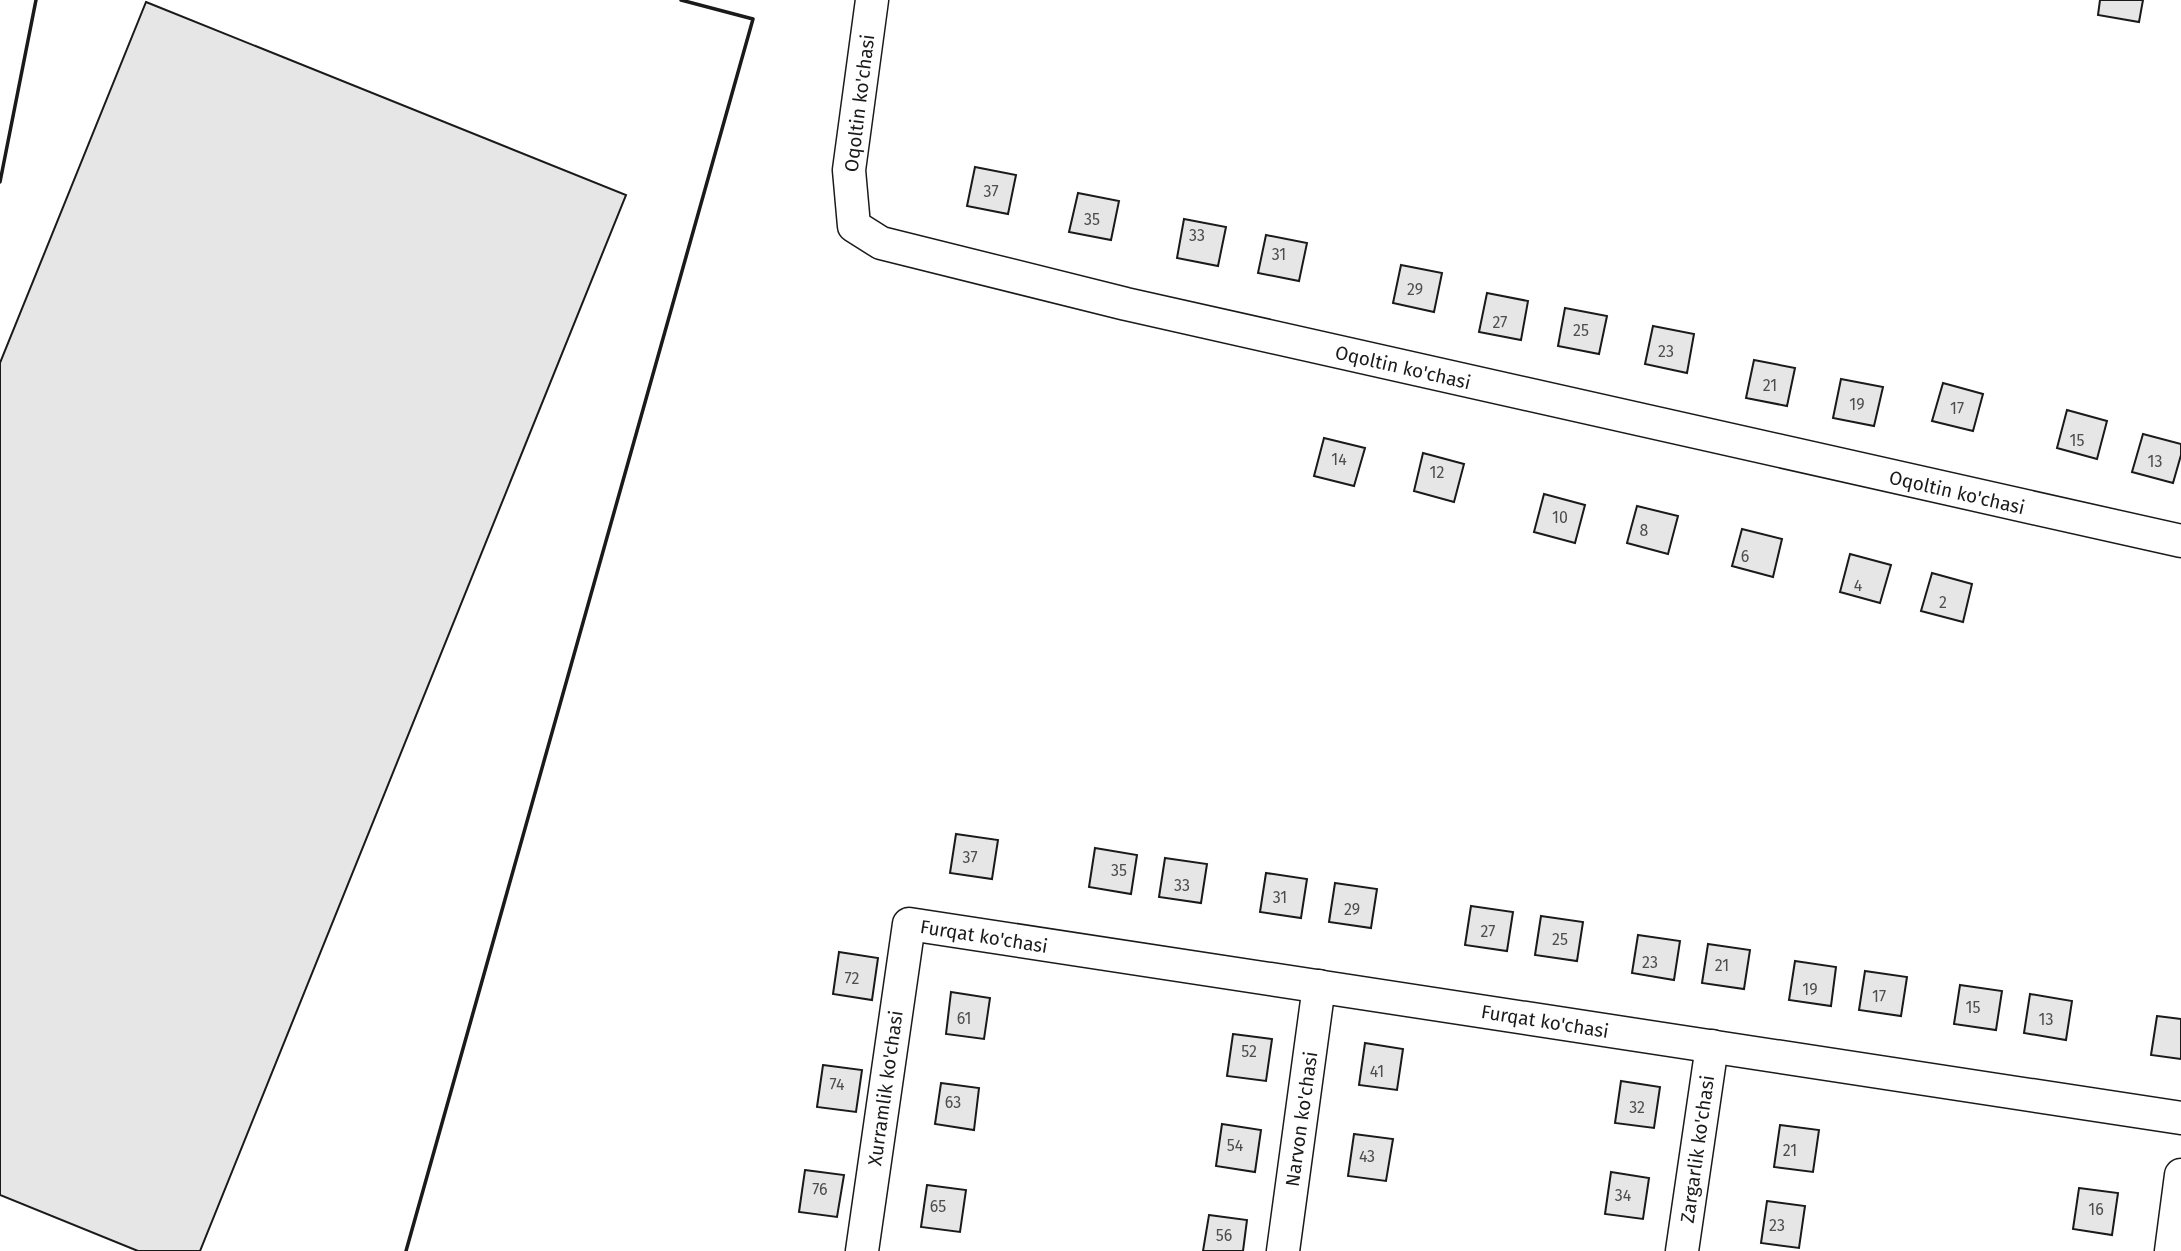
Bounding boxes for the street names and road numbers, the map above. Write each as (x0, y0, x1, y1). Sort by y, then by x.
street label: Oqoltin ko'chasi (840, 33, 879, 173)
street label: Oqoltin ko'chasi (1333, 341, 1473, 394)
street label: Oqoltin ko'chasi (1887, 466, 2027, 519)
street label: Furqat ko'chasi (918, 915, 1049, 958)
street label: Furqat ko'chasi (1479, 1000, 1610, 1043)
street label: Xurramlik ko'chasi (863, 1009, 908, 1167)
street label: Narvon ko'chasi (1281, 1050, 1322, 1188)
street label: Zargarlik ko'chasi (1676, 1074, 1719, 1224)

